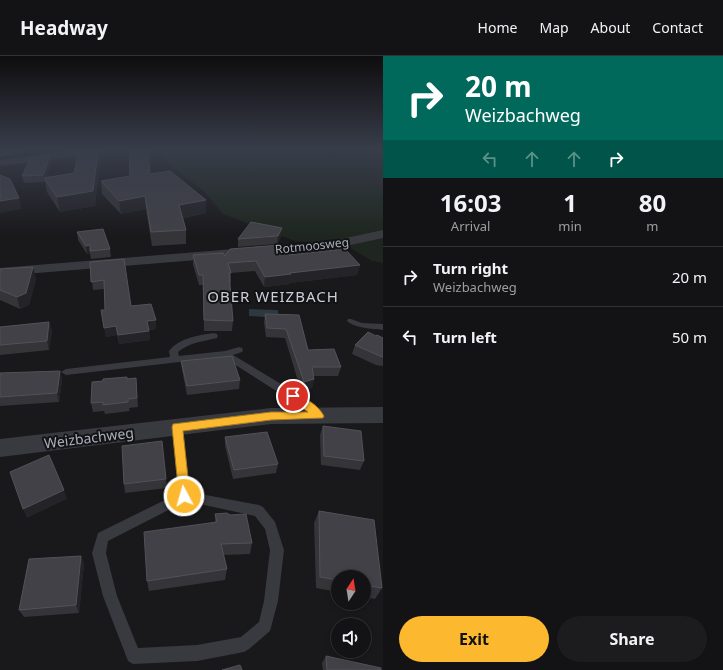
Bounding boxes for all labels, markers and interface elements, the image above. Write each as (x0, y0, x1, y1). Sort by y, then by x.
text: Headway (20, 15, 108, 41)
text: Home (478, 18, 517, 37)
text: Map (539, 18, 569, 37)
text: About (591, 18, 630, 37)
text: Contact (652, 18, 703, 37)
text: 20 m (465, 67, 532, 105)
icon: right (399, 72, 451, 124)
text: Weizbachweg (465, 103, 581, 127)
icon: left (479, 148, 501, 170)
icon: ahead (521, 148, 543, 170)
icon: ahead (563, 148, 585, 170)
icon: right (605, 148, 627, 170)
text: 16:03 (440, 186, 501, 219)
text: 1 (563, 186, 577, 219)
text: 80 (639, 186, 666, 219)
text: Arrival (451, 217, 490, 235)
text: min (558, 217, 582, 235)
text: m (646, 217, 659, 235)
street label: Rotmoosweg (274, 233, 350, 258)
text: Turn right (433, 258, 508, 278)
icon: right (399, 266, 421, 288)
text: 20 m (672, 267, 707, 287)
text: Weizbachweg (433, 278, 517, 296)
district label: OBER WEIZBACH (207, 286, 339, 306)
icon: left (399, 326, 421, 348)
text: Turn left (433, 327, 497, 347)
text: 50 m (672, 327, 707, 347)
pin (276, 379, 310, 413)
icon: arrive (282, 385, 304, 407)
street label: Weizbachweg (43, 423, 135, 452)
position arrow (163, 475, 205, 517)
north arrow (331, 570, 371, 610)
map controls (331, 570, 371, 658)
button: Exit (399, 616, 549, 662)
button: Share (557, 616, 707, 662)
button: sound (331, 618, 371, 658)

